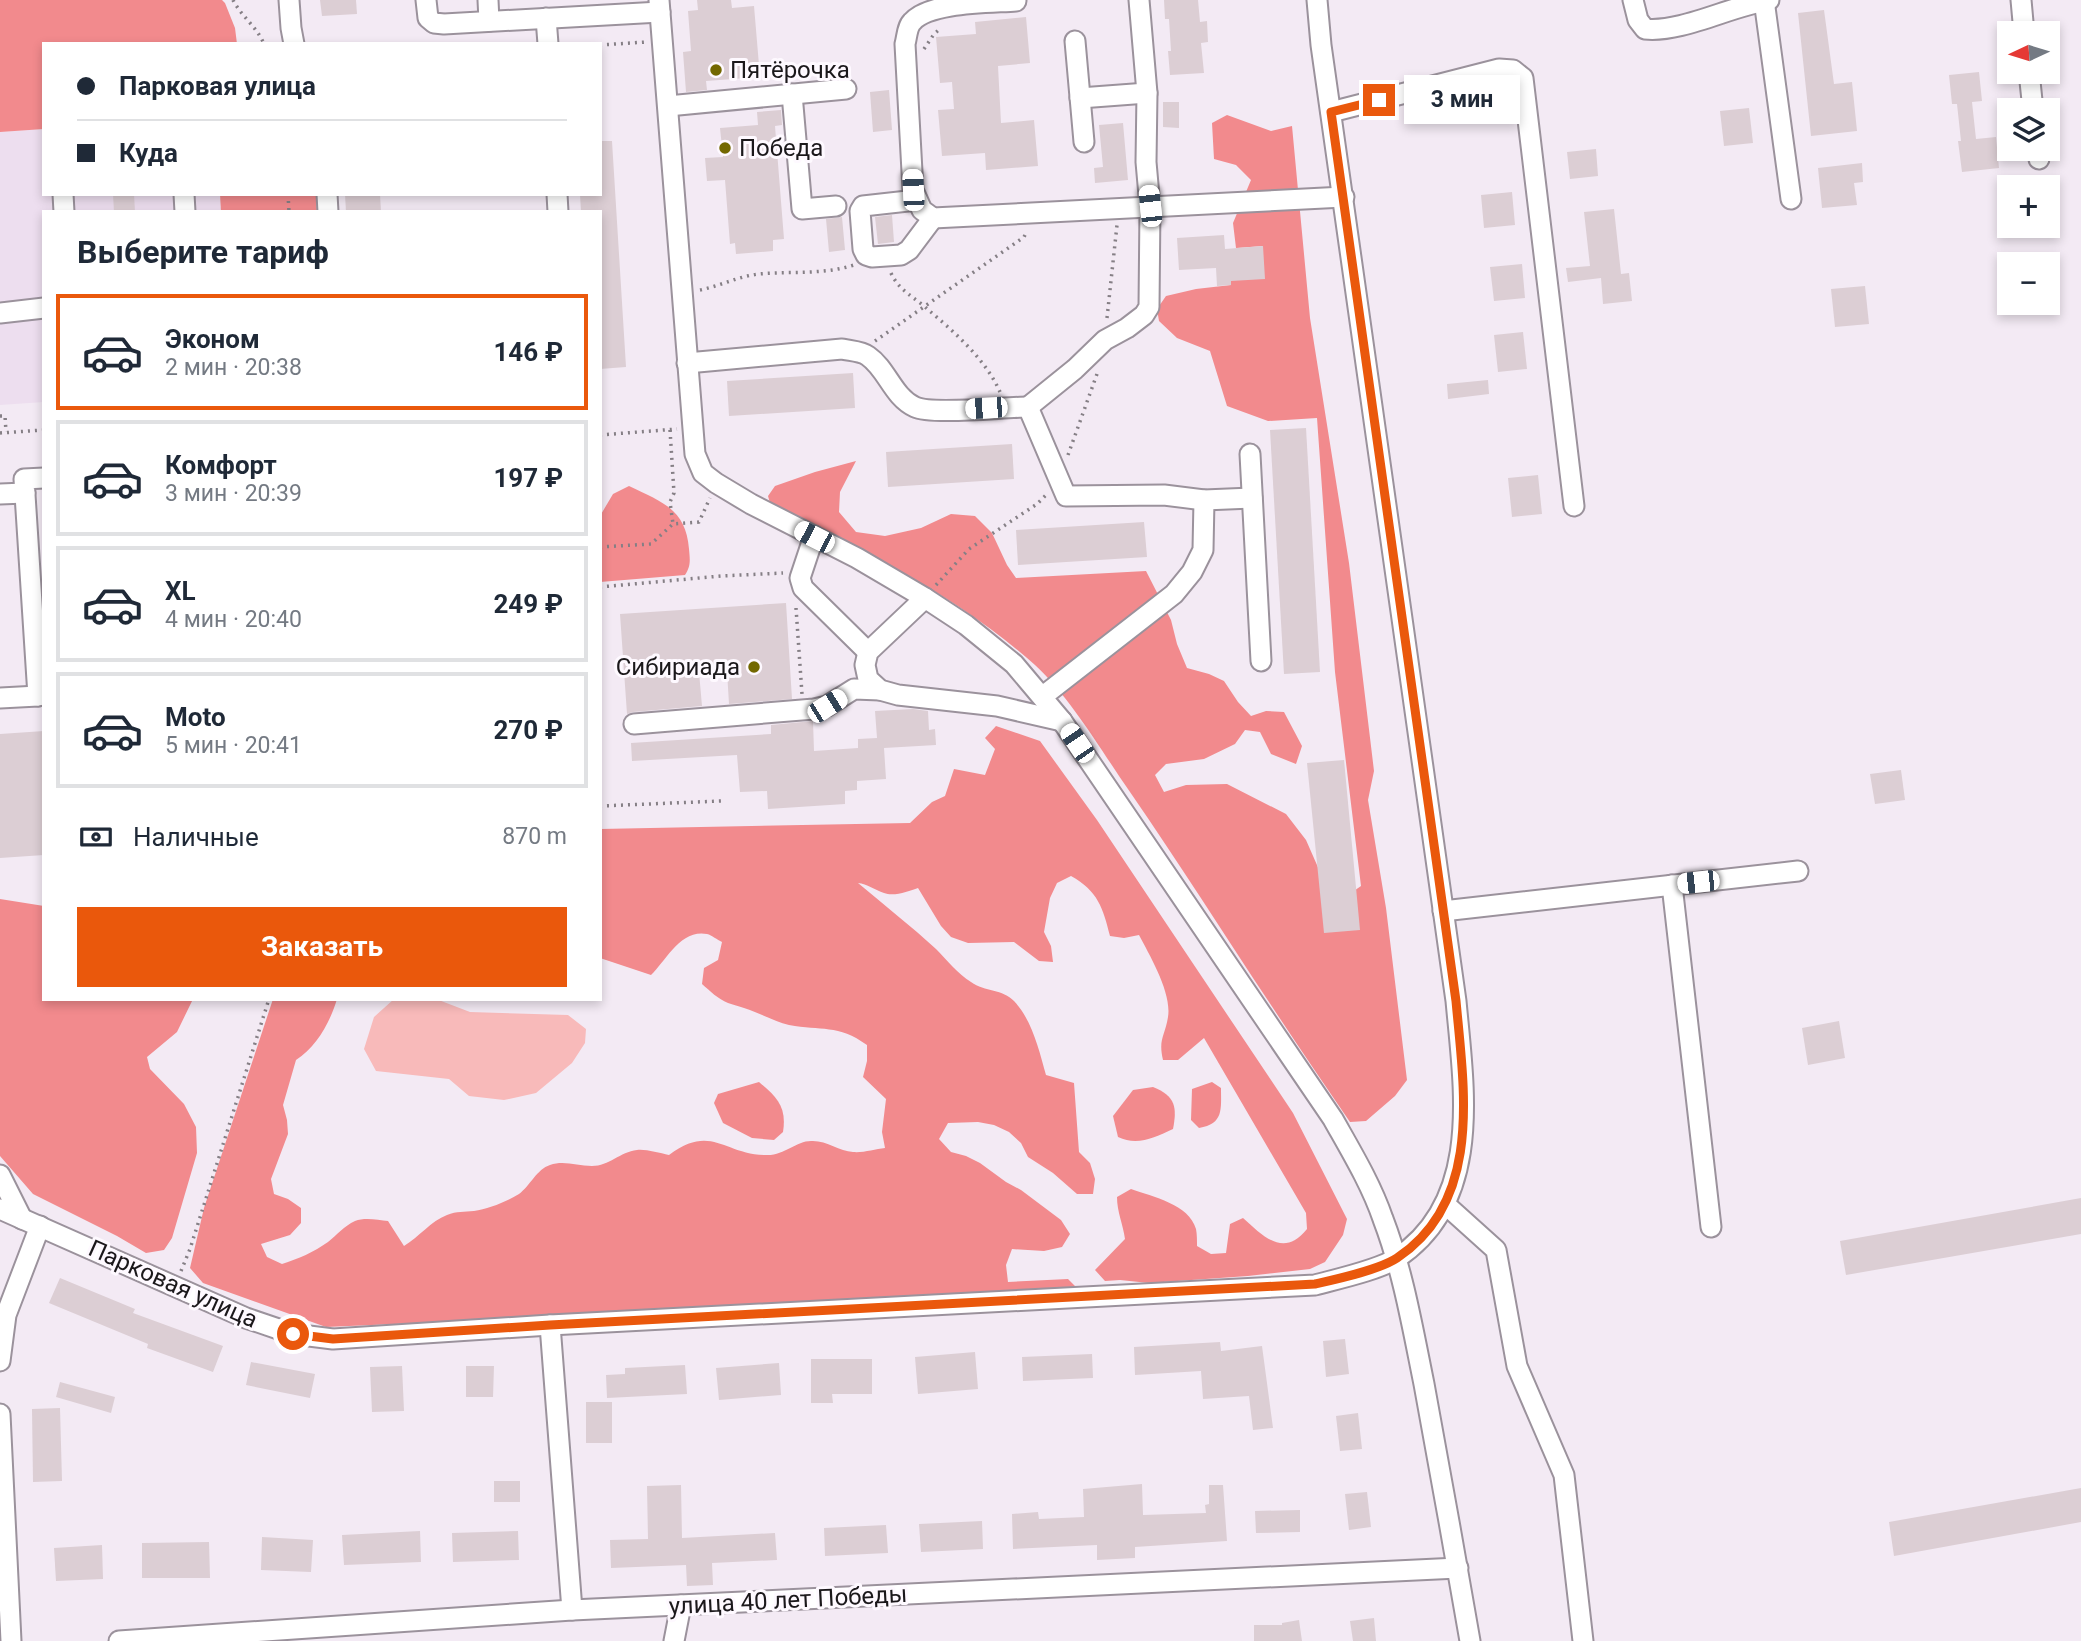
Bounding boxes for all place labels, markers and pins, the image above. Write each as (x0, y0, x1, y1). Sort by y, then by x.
place label: Пятёрочка (730, 56, 850, 84)
marker: Пятёрочка (708, 62, 724, 78)
place label: Победа (739, 134, 823, 162)
marker: Победа (717, 140, 733, 156)
place label: Сибириада (616, 653, 740, 681)
marker: Сибириада (746, 659, 762, 675)

